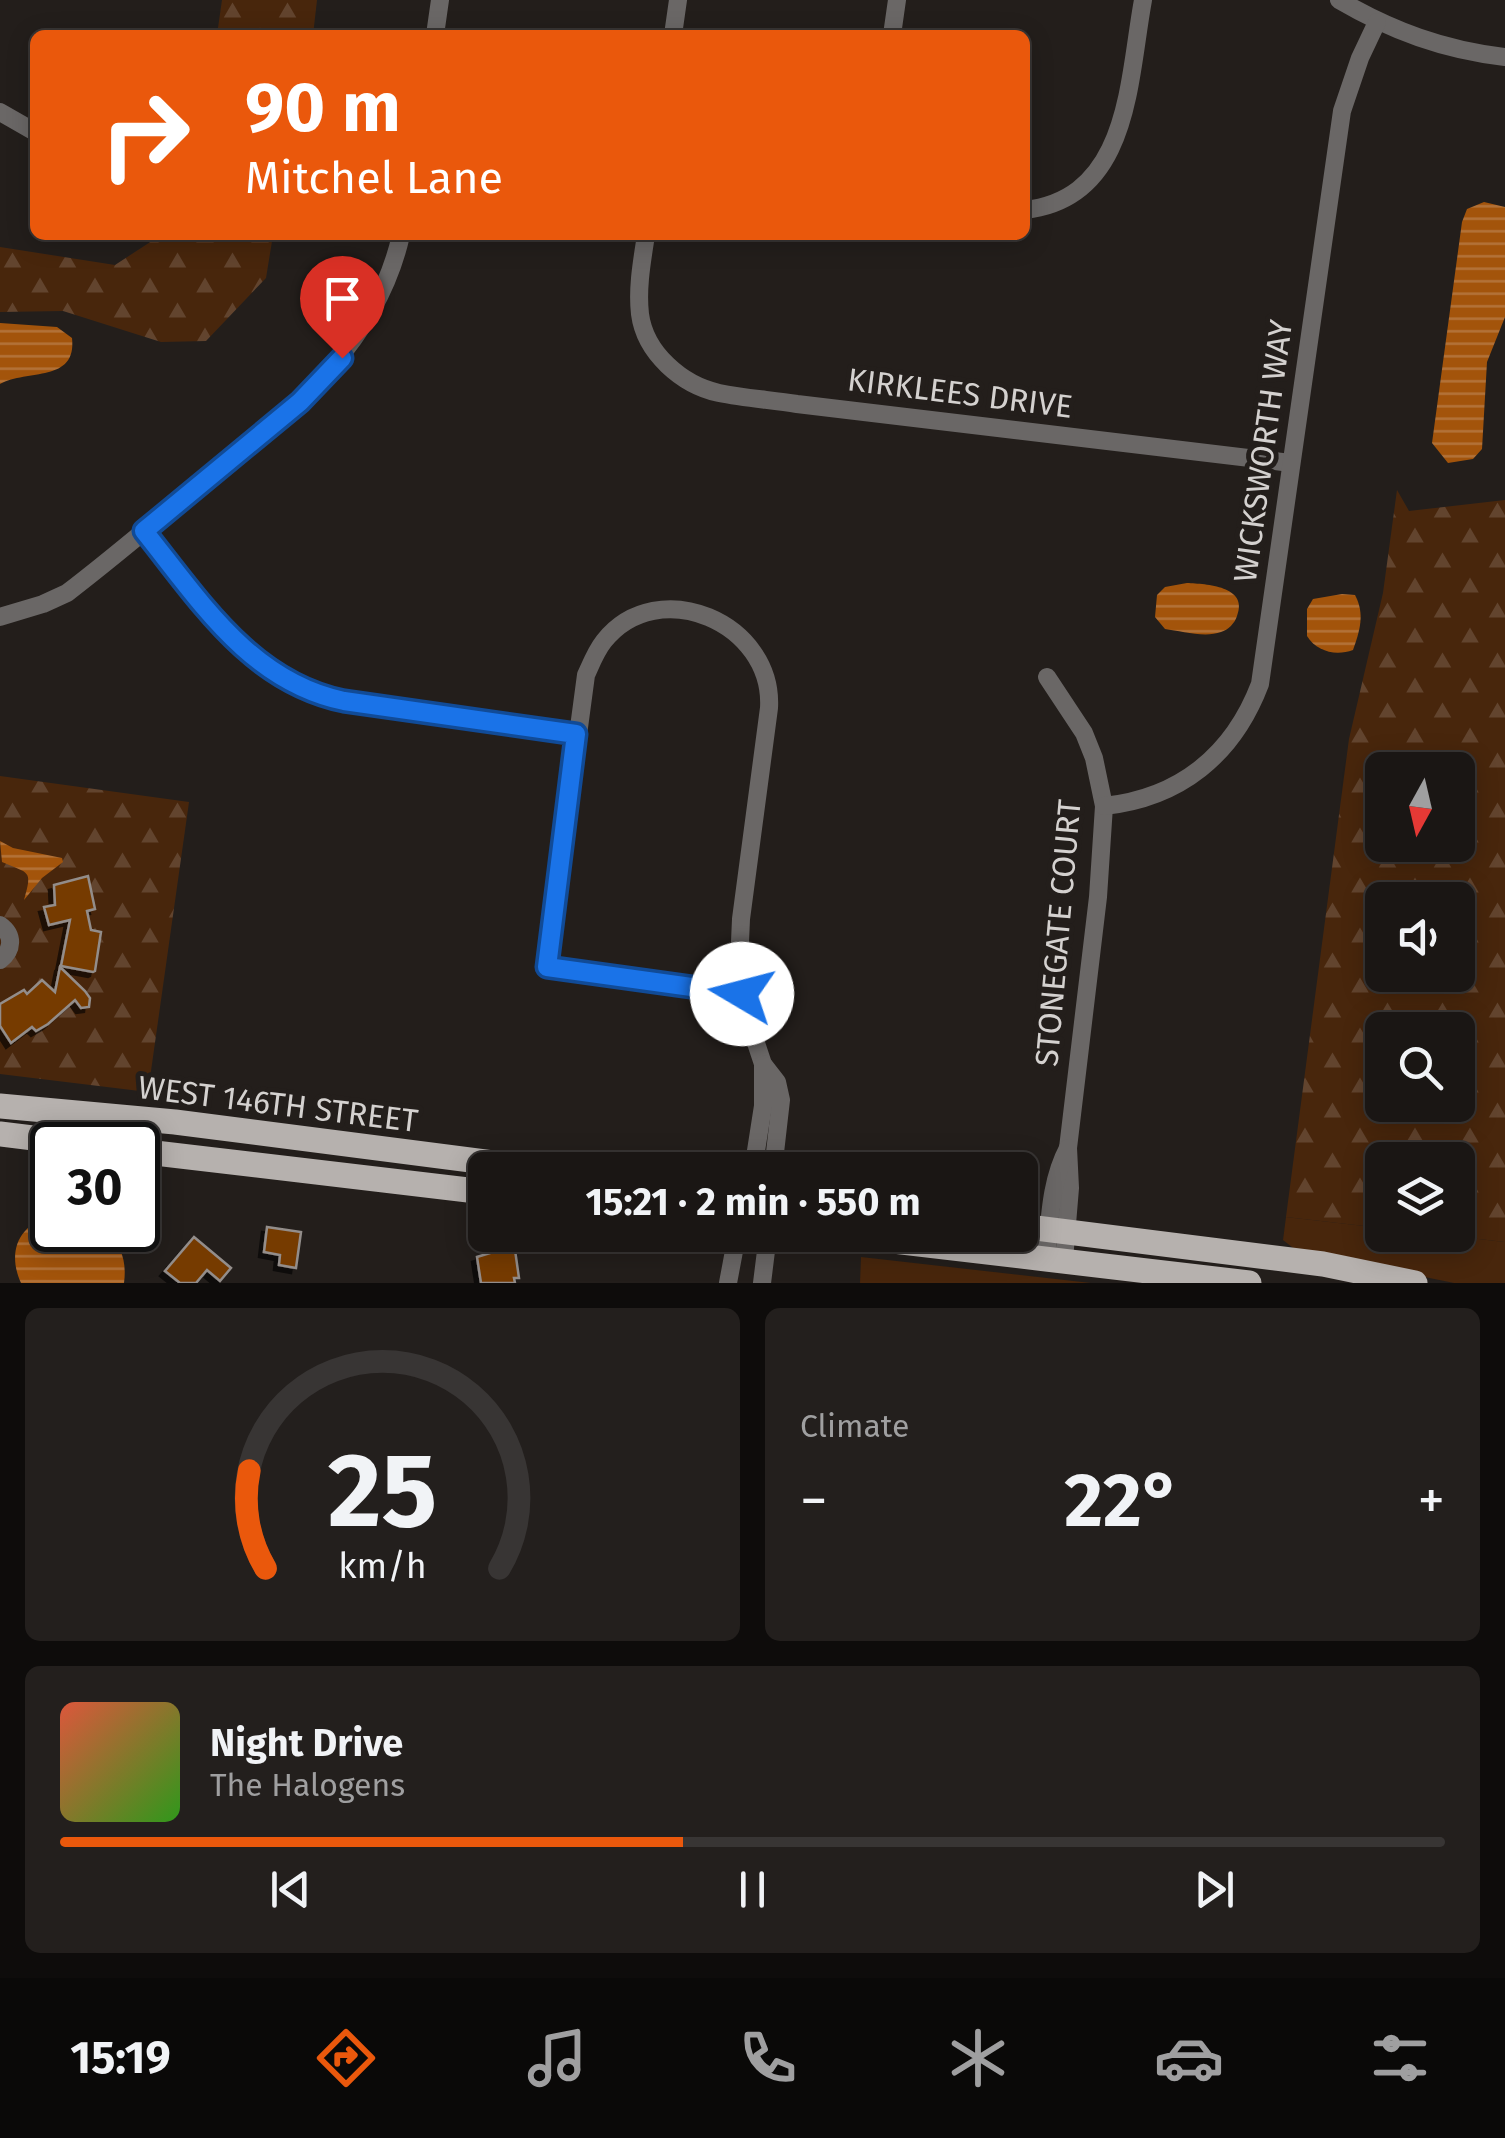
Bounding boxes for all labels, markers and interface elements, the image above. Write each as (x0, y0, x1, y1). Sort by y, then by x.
text: 90 m (245, 66, 401, 150)
icon: right (80, 70, 210, 200)
text: Mitchel Lane (245, 151, 503, 205)
pin (300, 256, 385, 359)
icon: arrive (315, 271, 370, 326)
street label: WICKSWORTH WAY (1226, 317, 1300, 585)
street label: KIRKLEES DRIVE (845, 360, 1075, 426)
north arrow (1365, 752, 1475, 862)
map controls (1365, 752, 1475, 1252)
street label: STONEGATE COURT (1027, 797, 1089, 1068)
button: sound (1365, 882, 1475, 992)
position arrow (690, 942, 794, 1046)
button: search (1365, 1012, 1475, 1122)
street label: WEST 146TH STREET (136, 1068, 420, 1140)
speed limit sign: 30 (30, 1122, 160, 1252)
button: layers (1365, 1142, 1475, 1252)
text: 15:21 · 2 min · 550 m (585, 1179, 921, 1225)
text: Climate (800, 1407, 909, 1445)
text: 25 (328, 1429, 437, 1554)
text: 22° (1064, 1456, 1181, 1546)
text: − (800, 1468, 828, 1534)
text: + (1418, 1468, 1445, 1534)
text: km/h (338, 1545, 427, 1587)
text: Night Drive (210, 1720, 403, 1766)
text: The Halogens (210, 1766, 405, 1804)
icon: previous (263, 1862, 318, 1917)
icon: pause (725, 1862, 780, 1917)
icon: next (1187, 1862, 1242, 1917)
icon: directions (311, 2023, 381, 2093)
icon: music (522, 2023, 592, 2093)
icon: phone (733, 2023, 803, 2093)
icon: climate (943, 2023, 1013, 2093)
icon: car (1154, 2023, 1224, 2093)
icon: filters (1365, 2023, 1435, 2093)
text: 15:19 (70, 2031, 171, 2085)

